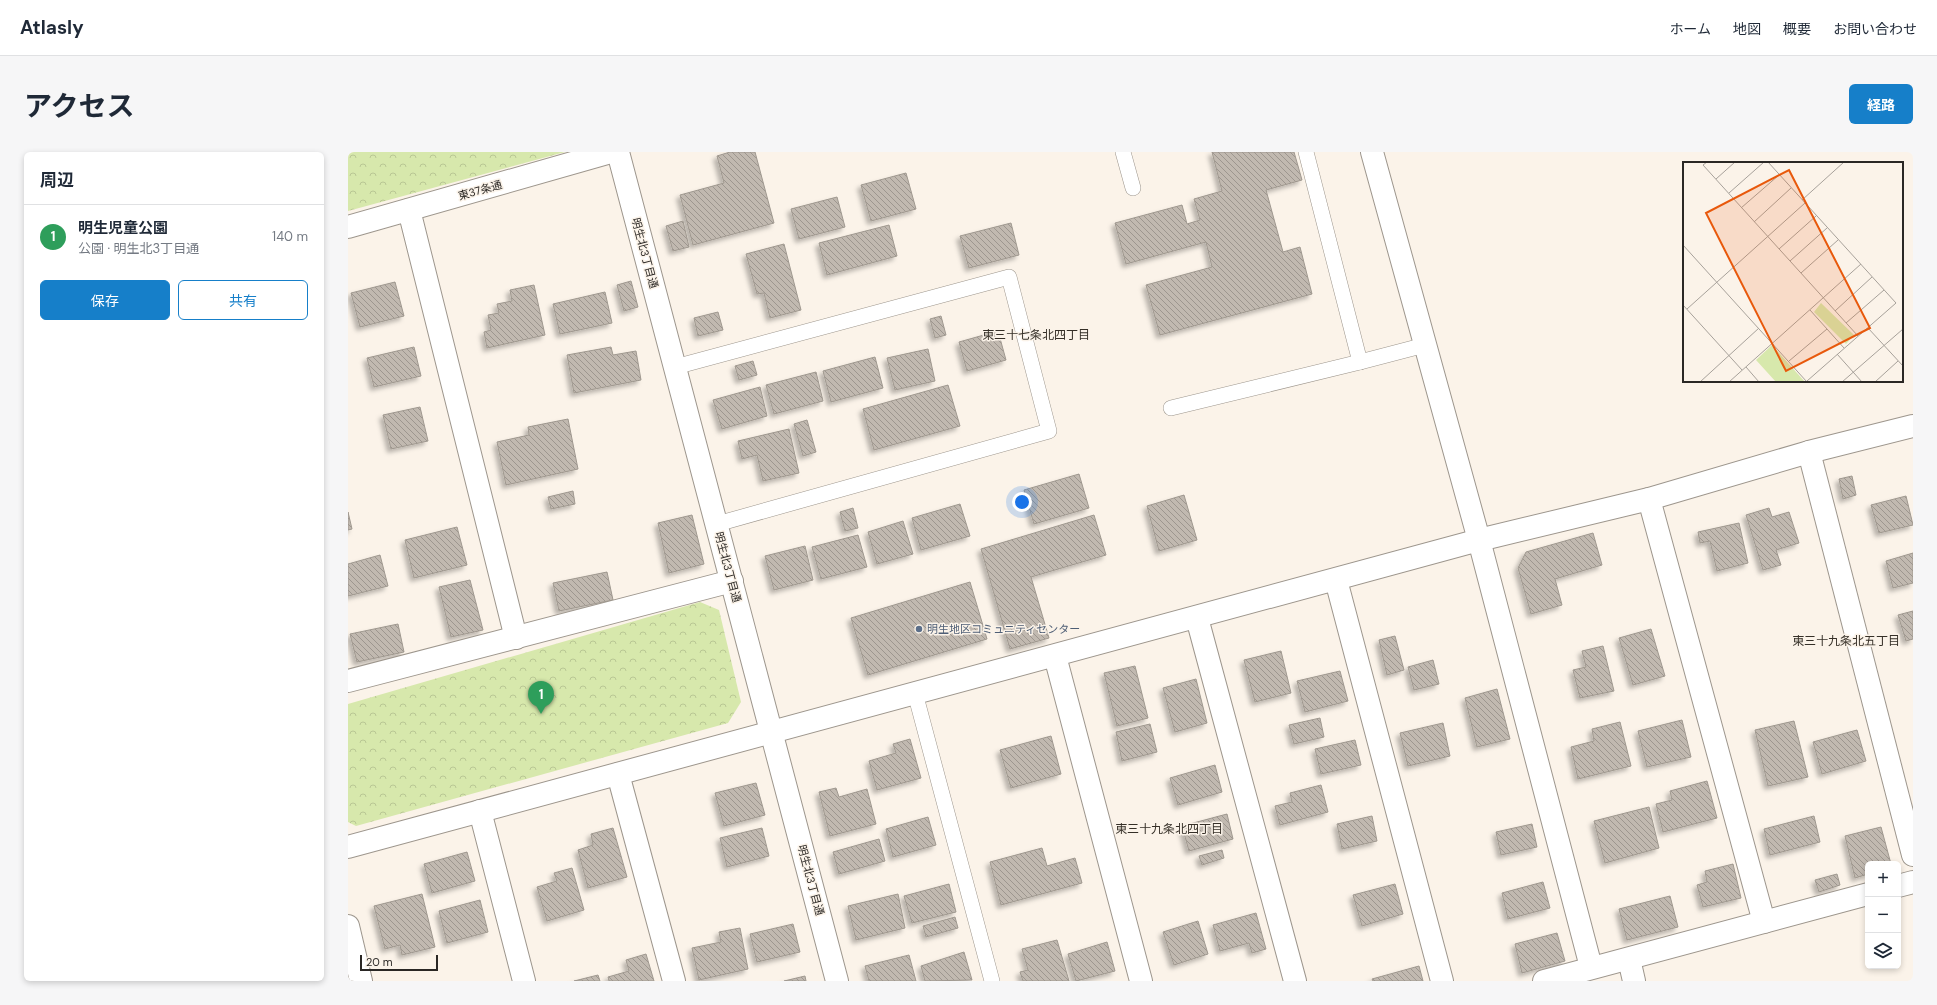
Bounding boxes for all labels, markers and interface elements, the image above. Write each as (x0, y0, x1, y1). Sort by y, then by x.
text: Atlasly (20, 15, 84, 40)
text: ホーム (1669, 20, 1711, 38)
text: 地図 (1733, 20, 1761, 38)
text: 概要 (1783, 20, 1811, 38)
text: お問い合わせ (1833, 20, 1917, 38)
button: 経路 (1849, 84, 1913, 124)
text: アクセス (24, 88, 135, 125)
inset map (1683, 162, 1903, 382)
text: 周辺 (40, 169, 74, 191)
street label: 東37条通 (456, 177, 504, 203)
street label: 明生北3丁目通 (629, 216, 661, 290)
text: 明生児童公園 (78, 218, 168, 238)
text: 1 (51, 228, 55, 245)
text: 140 m (272, 228, 308, 245)
text: 公園 · 明生北3丁目通 (78, 240, 199, 257)
button: 保存 (40, 280, 170, 320)
button: 共有 (178, 280, 308, 320)
district label: 東三十七条北四丁目 (982, 327, 1090, 343)
your location (1012, 492, 1032, 512)
street label: 明生北3丁目通 (712, 530, 744, 604)
place label: 明生地区コミュニティセンター (927, 622, 1080, 636)
marker: 明生地区コミュニティセンター (914, 624, 924, 634)
district label: 東三十九条北五丁目 (1792, 633, 1900, 649)
pin: 1 (528, 681, 554, 714)
district label: 東三十九条北四丁目 (1115, 821, 1223, 837)
street label: 明生北3丁目通 (795, 843, 827, 917)
map controls (1865, 861, 1901, 969)
button: + (1865, 861, 1901, 897)
button: − (1865, 897, 1901, 933)
button: layers (1865, 933, 1901, 969)
scale bar (360, 953, 438, 972)
text: 20 m (366, 955, 392, 969)

